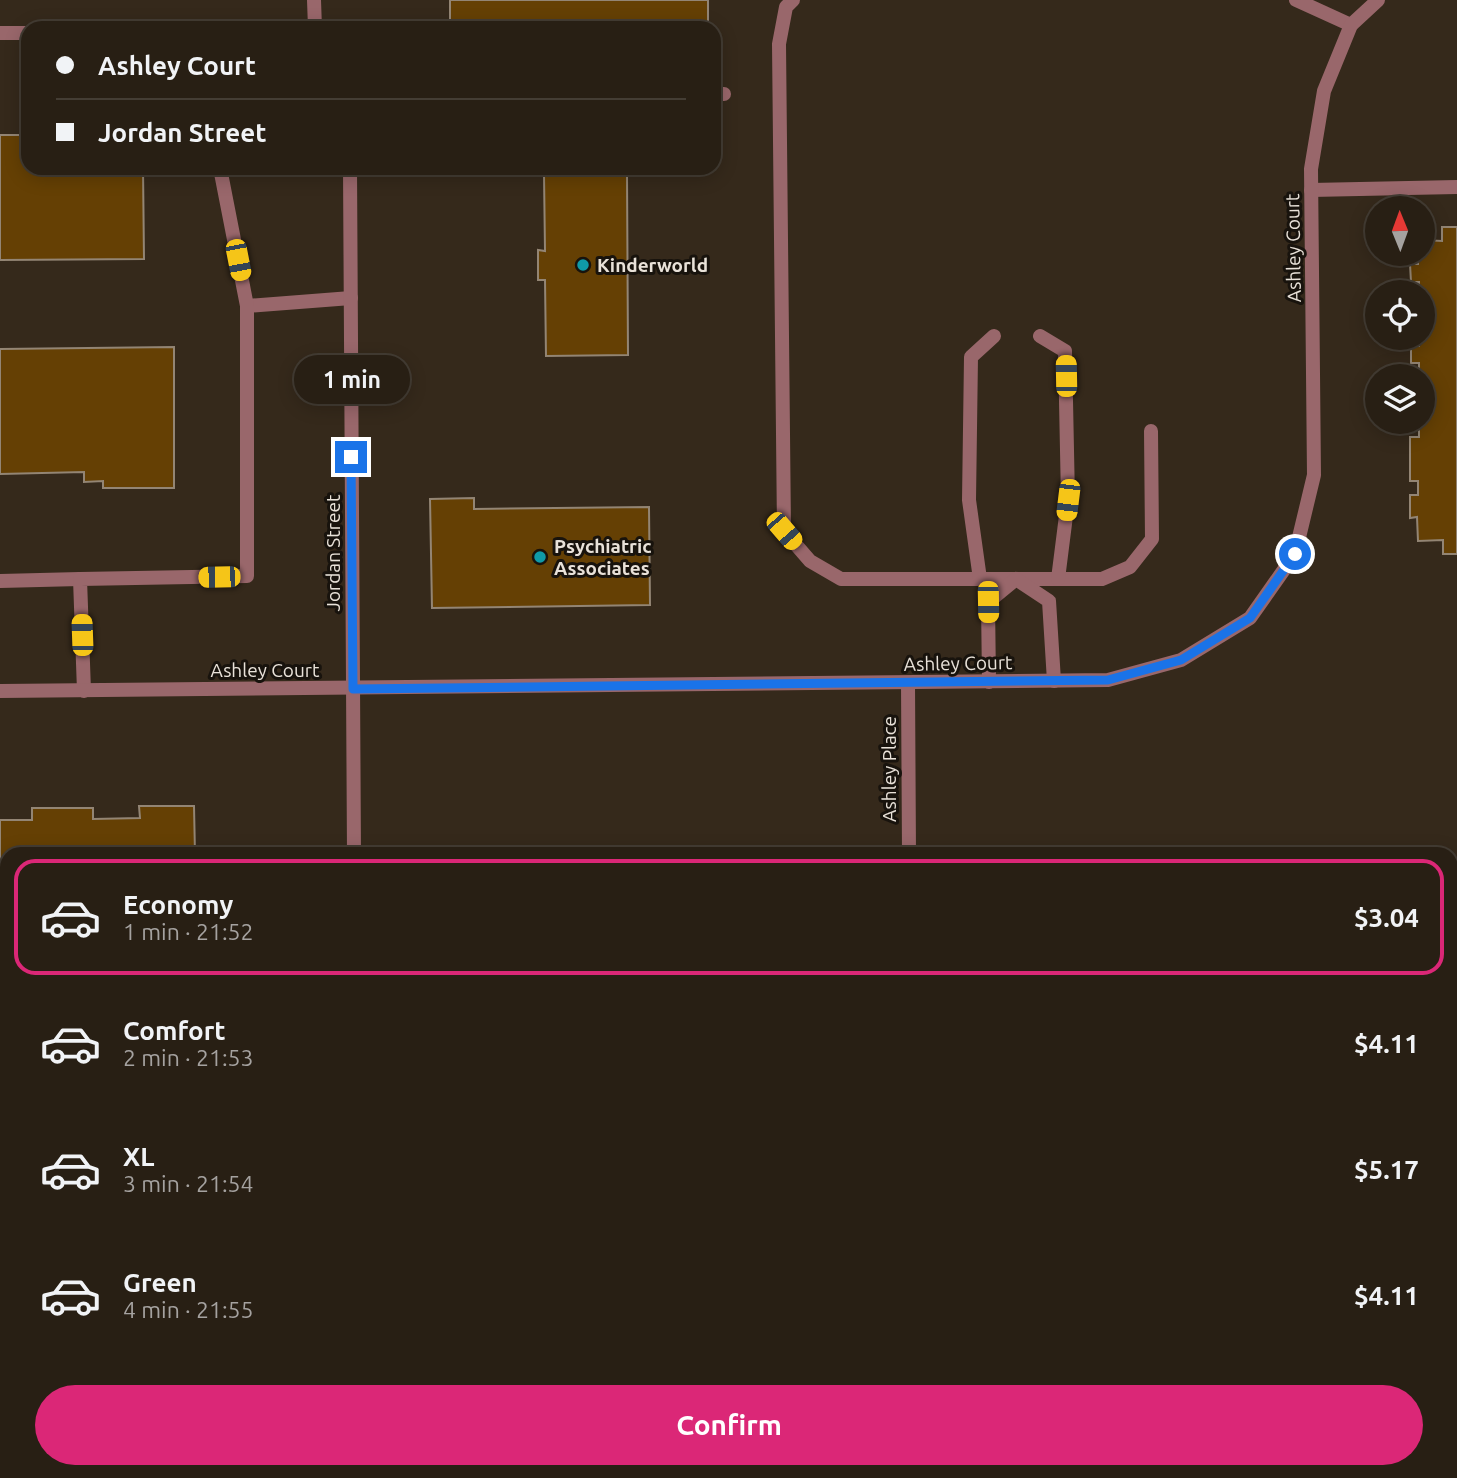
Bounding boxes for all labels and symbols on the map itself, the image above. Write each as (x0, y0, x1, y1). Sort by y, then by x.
street label: Ashley Court (1281, 193, 1305, 303)
north arrow (1365, 196, 1435, 266)
car (224, 237, 253, 283)
place label: Kinderworld (597, 254, 708, 276)
marker: Kinderworld (575, 257, 591, 273)
car (1056, 355, 1077, 397)
callout: 1 min (293, 356, 409, 405)
route end (335, 441, 367, 473)
car (1056, 478, 1081, 522)
street label: Jordan Street (322, 494, 344, 611)
car (763, 508, 806, 554)
place label: Psychiatric Associates (554, 535, 652, 579)
route start (1279, 538, 1311, 570)
marker: Psychiatric Associates (532, 549, 548, 565)
car (198, 566, 241, 588)
car (978, 581, 999, 623)
car (71, 614, 94, 656)
street label: Ashley Court (903, 651, 1013, 675)
street label: Ashley Court (211, 659, 320, 681)
street label: Ashley Place (878, 716, 900, 822)

